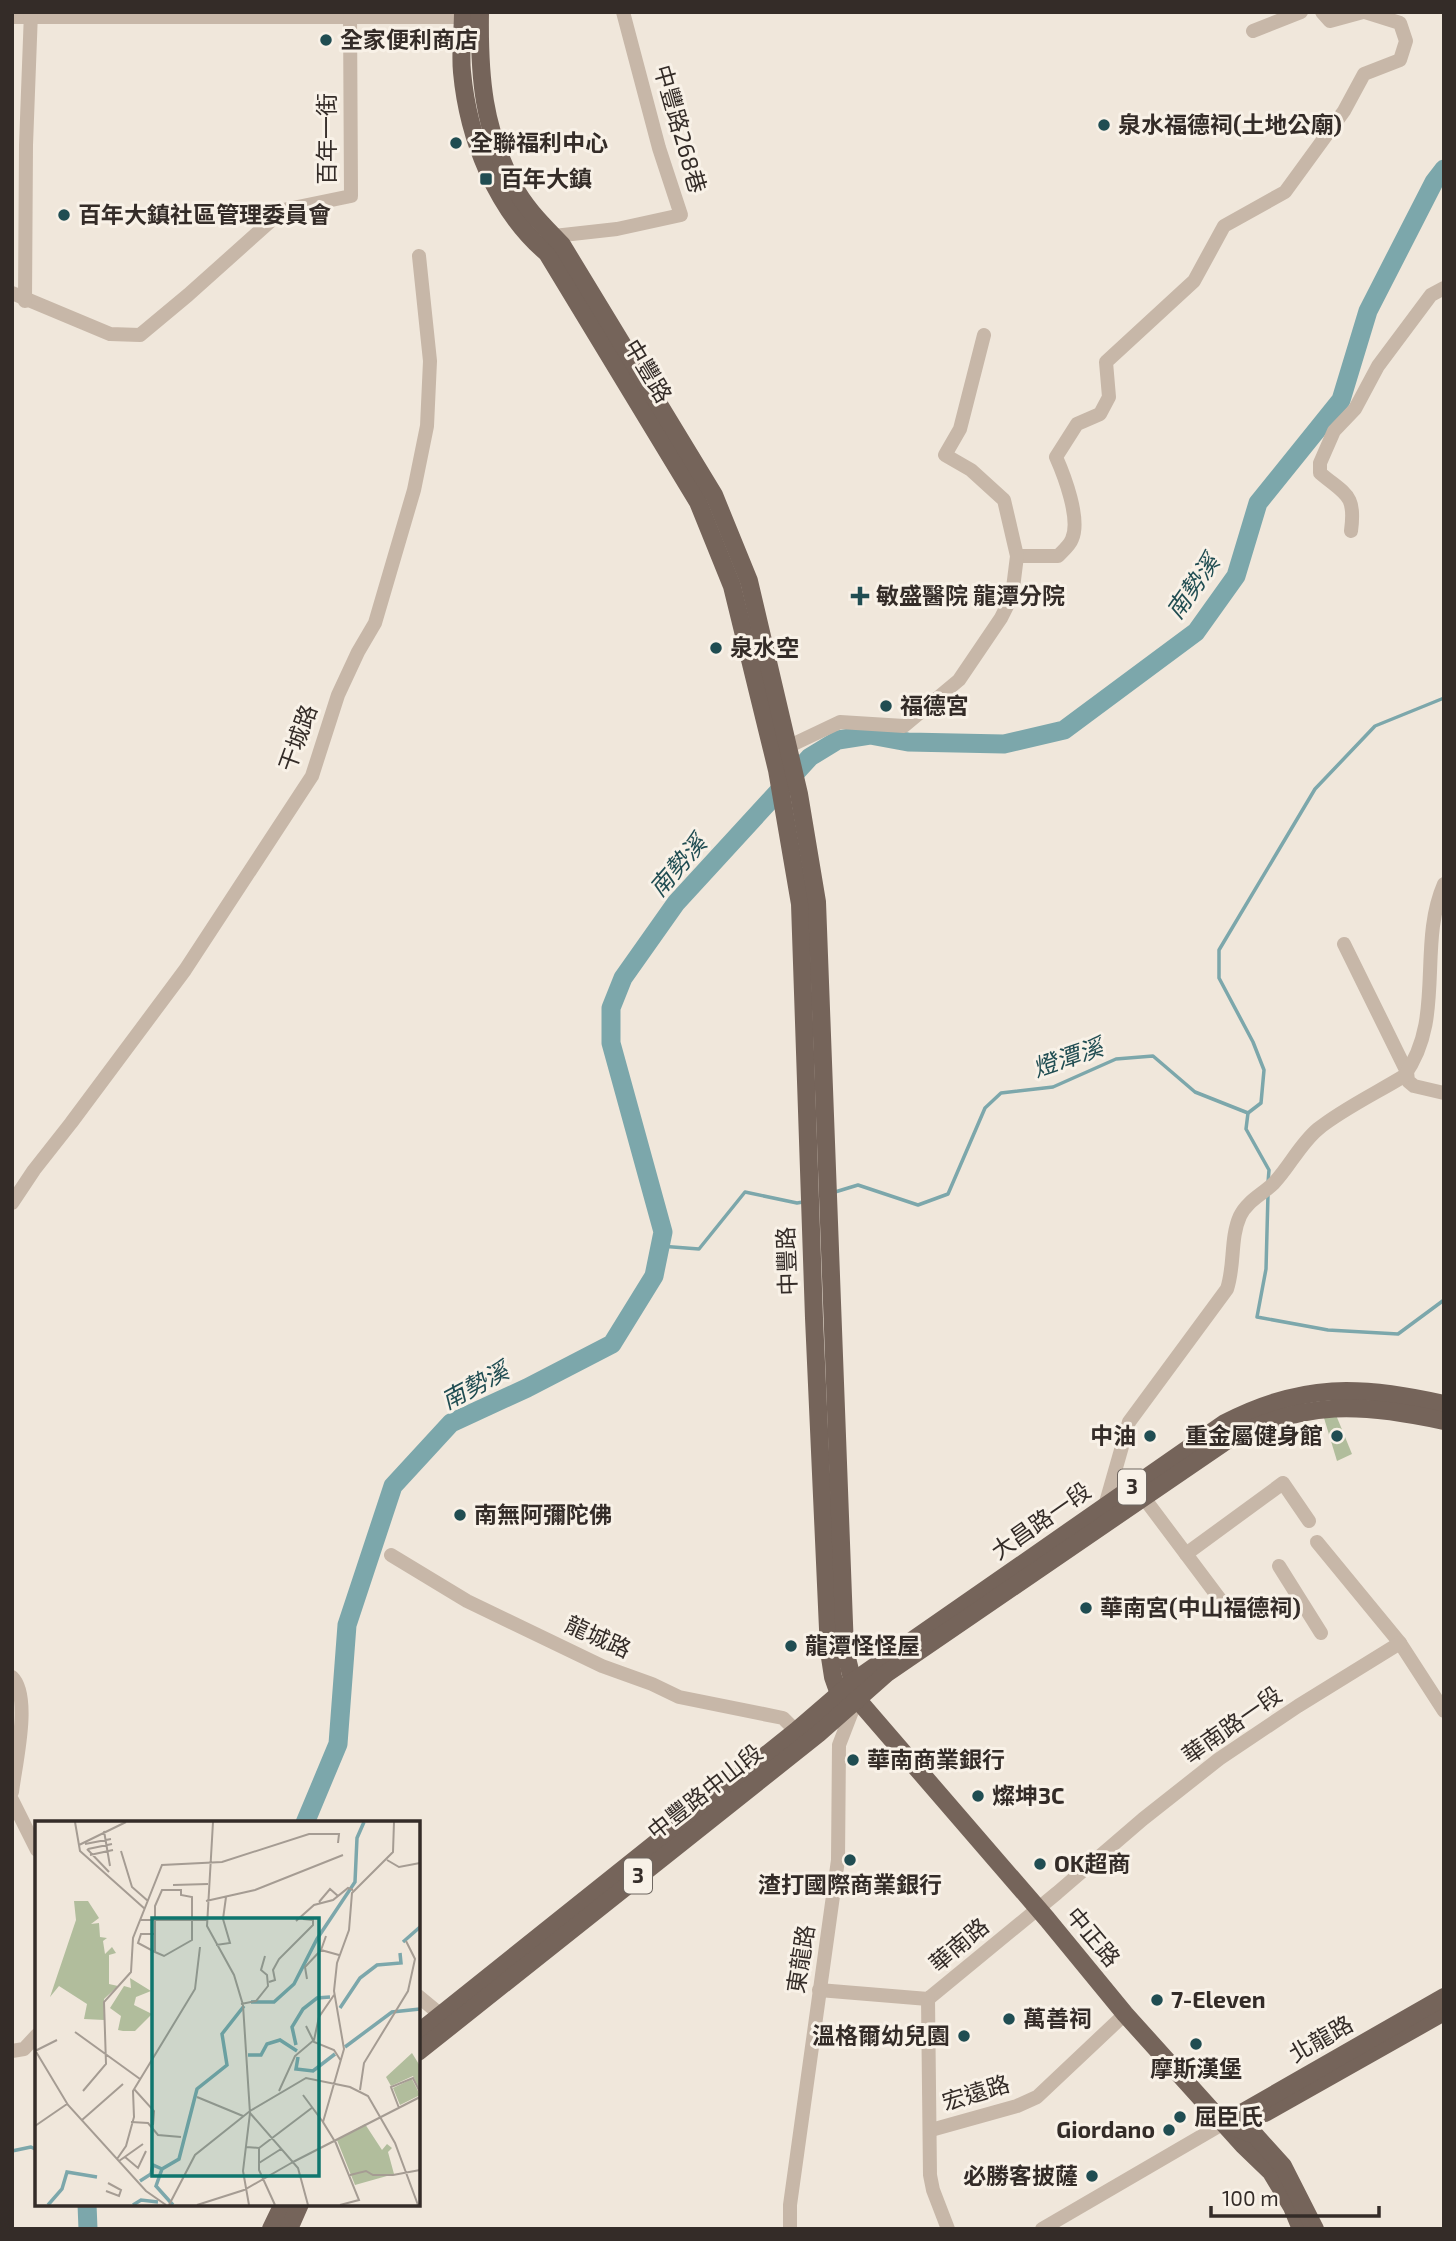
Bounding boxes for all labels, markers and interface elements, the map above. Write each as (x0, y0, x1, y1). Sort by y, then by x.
place label: 全家便利商店 (340, 25, 478, 53)
marker: 全家便利商店 (318, 32, 334, 48)
street label: 中豐路268巷 (649, 61, 713, 196)
street label: 百年一街 (312, 93, 340, 185)
place label: 泉水福德祠(土地公廟) (1118, 110, 1342, 138)
marker: 泉水福德祠(土地公廟) (1096, 117, 1112, 133)
place label: 全聯福利中心 (470, 128, 608, 156)
marker: 全聯福利中心 (448, 135, 464, 151)
place label: 百年大鎮 (500, 164, 592, 192)
marker: 百年大鎮 (478, 171, 494, 187)
place label: 百年大鎮社區管理委員會 (78, 200, 331, 228)
marker: 百年大鎮社區管理委員會 (56, 207, 72, 223)
street label: 中豐路 (619, 334, 679, 407)
water label: 南勢溪 (1159, 546, 1226, 624)
place label: 敏盛醫院 龍潭分院 (876, 581, 1065, 609)
marker: 敏盛醫院 龍潭分院 (850, 586, 870, 606)
place label: 泉水空 (730, 633, 799, 661)
marker: 泉水空 (708, 640, 724, 656)
place label: 福德宮 (900, 691, 969, 719)
marker: 福德宮 (878, 698, 894, 714)
street label: 干城路 (272, 700, 322, 775)
water label: 南勢溪 (642, 826, 713, 902)
water label: 燈潭溪 (1029, 1030, 1109, 1082)
street label: 中豐路 (771, 1226, 801, 1296)
water label: 南勢溪 (436, 1354, 516, 1414)
place label: 中油 (1090, 1421, 1136, 1449)
place label: 重金屬健身館 (1185, 1421, 1323, 1449)
marker: 中油 (1142, 1428, 1158, 1444)
marker: 重金屬健身館 (1329, 1428, 1345, 1444)
road number: 3 (1118, 1470, 1146, 1504)
street label: 大昌路一段 (985, 1476, 1096, 1565)
place label: 南無阿彌陀佛 (474, 1500, 612, 1528)
marker: 南無阿彌陀佛 (452, 1507, 468, 1523)
place label: 華南宮(中山福德祠) (1100, 1593, 1301, 1621)
marker: 華南宮(中山福德祠) (1078, 1600, 1094, 1616)
street label: 龍城路 (561, 1609, 636, 1663)
place label: 龍潭怪怪屋 (805, 1631, 920, 1659)
marker: 龍潭怪怪屋 (783, 1638, 799, 1654)
street label: 華南路一段 (1176, 1680, 1287, 1769)
street label: 中豐路中山段 (641, 1738, 767, 1845)
place label: 華南商業銀行 (867, 1745, 1005, 1773)
marker: 華南商業銀行 (845, 1752, 861, 1768)
place label: 燦坤3C (992, 1781, 1065, 1809)
marker: 燦坤3C (970, 1788, 986, 1804)
inset map (35, 1821, 420, 2206)
place label: OK超商 (1054, 1849, 1130, 1877)
marker: 渣打國際商業銀行 (842, 1852, 858, 1868)
marker: OK超商 (1032, 1856, 1048, 1872)
road number: 3 (624, 1858, 652, 1894)
place label: 渣打國際商業銀行 (758, 1870, 942, 1898)
street label: 中正路 (1061, 1901, 1127, 1972)
street label: 華南路 (923, 1911, 994, 1977)
street label: 東龍路 (781, 1923, 819, 1995)
place label: 7-Eleven (1171, 1985, 1266, 2013)
marker: 7-Eleven (1149, 1992, 1165, 2008)
place label: 萬善祠 (1023, 2004, 1092, 2032)
street label: 北龍路 (1284, 2009, 1357, 2068)
marker: 萬善祠 (1001, 2011, 1017, 2027)
place label: 溫格爾幼兒園 (812, 2021, 950, 2049)
marker: 溫格爾幼兒園 (956, 2028, 972, 2044)
marker: 摩斯漢堡 (1188, 2036, 1204, 2052)
place label: 摩斯漢堡 (1150, 2054, 1242, 2082)
street label: 宏遠路 (939, 2069, 1013, 2116)
place label: 屈臣氏 (1194, 2102, 1263, 2130)
marker: 屈臣氏 (1172, 2109, 1188, 2125)
place label: Giordano (1056, 2115, 1155, 2143)
marker: Giordano (1161, 2122, 1177, 2138)
place label: 必勝客披薩 (963, 2161, 1078, 2189)
marker: 必勝客披薩 (1084, 2168, 1100, 2184)
scale bar (1211, 2174, 1379, 2218)
text: 100 m (1222, 2185, 1279, 2210)

